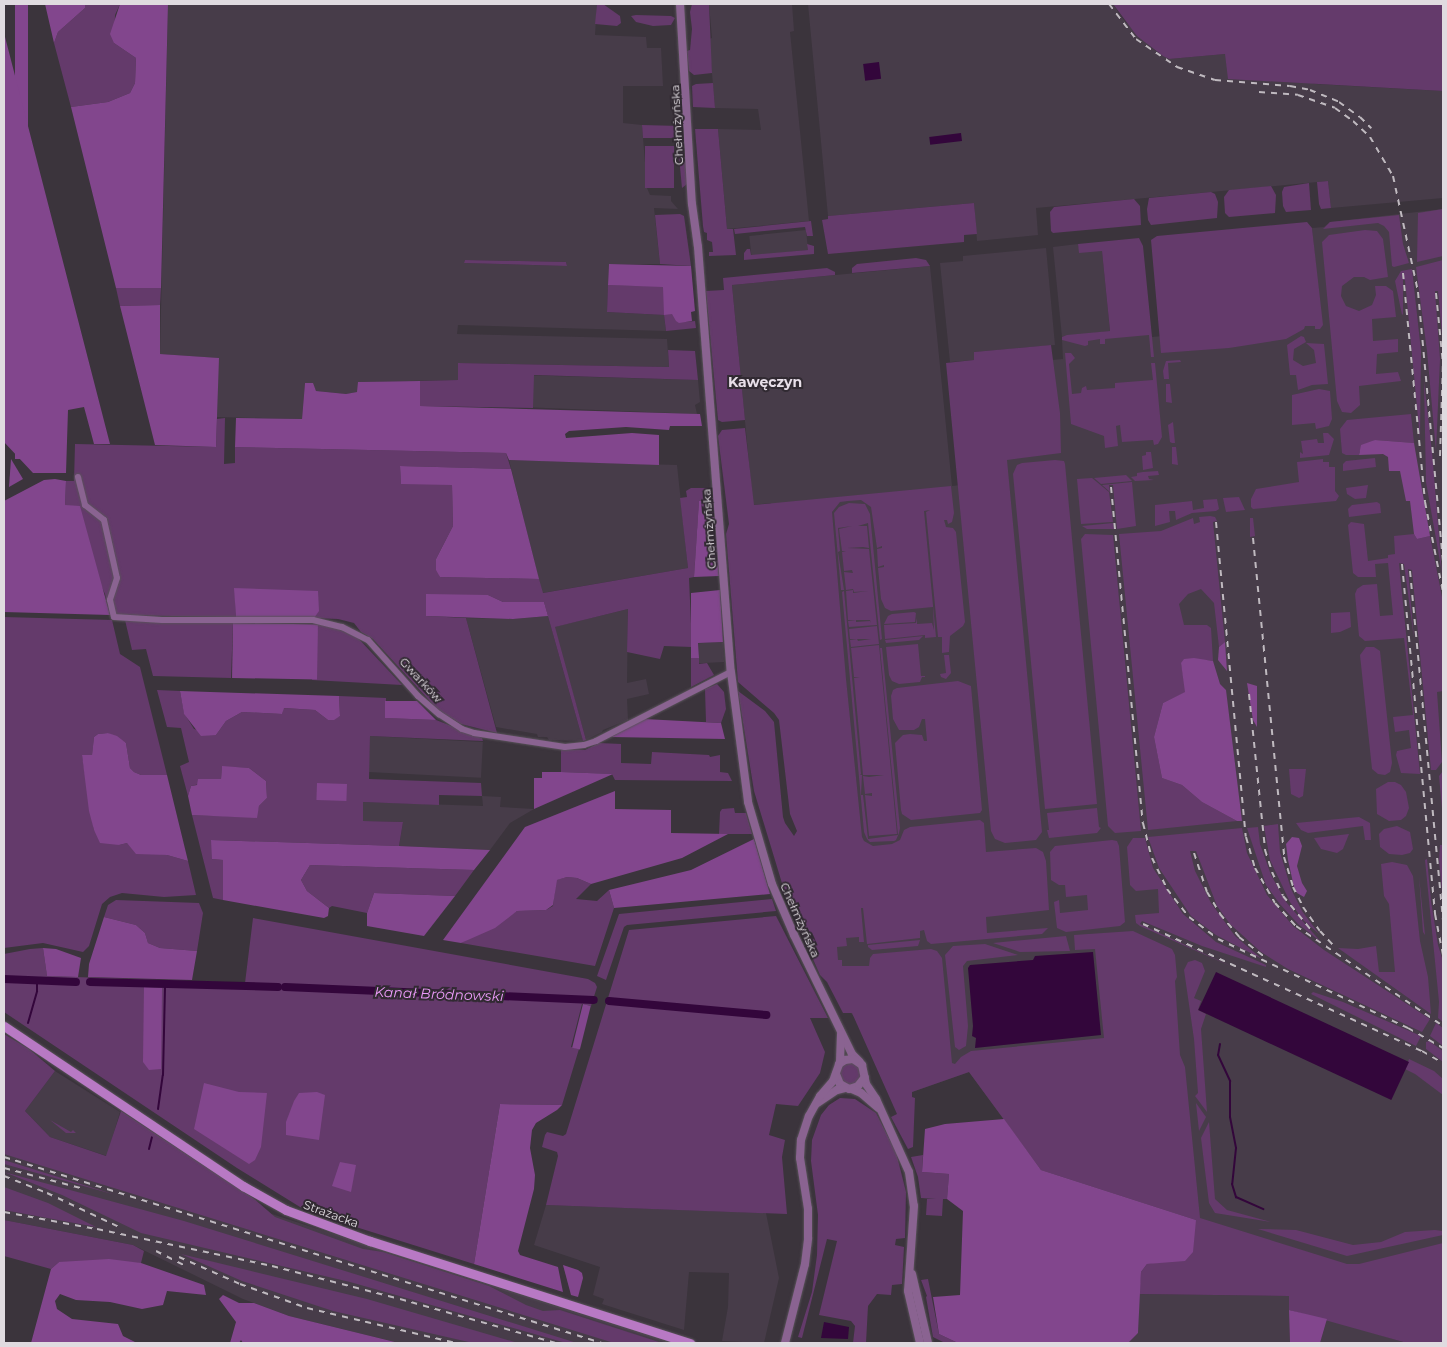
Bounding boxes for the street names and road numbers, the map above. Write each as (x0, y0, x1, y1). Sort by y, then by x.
street label: Chełmżyńska (668, 84, 686, 166)
street label: Chełmżyńska (699, 488, 719, 570)
street label: Gwarków (397, 655, 445, 705)
street label: Chełmżyńska (777, 880, 823, 960)
street label: Strażacka (301, 1197, 361, 1231)

